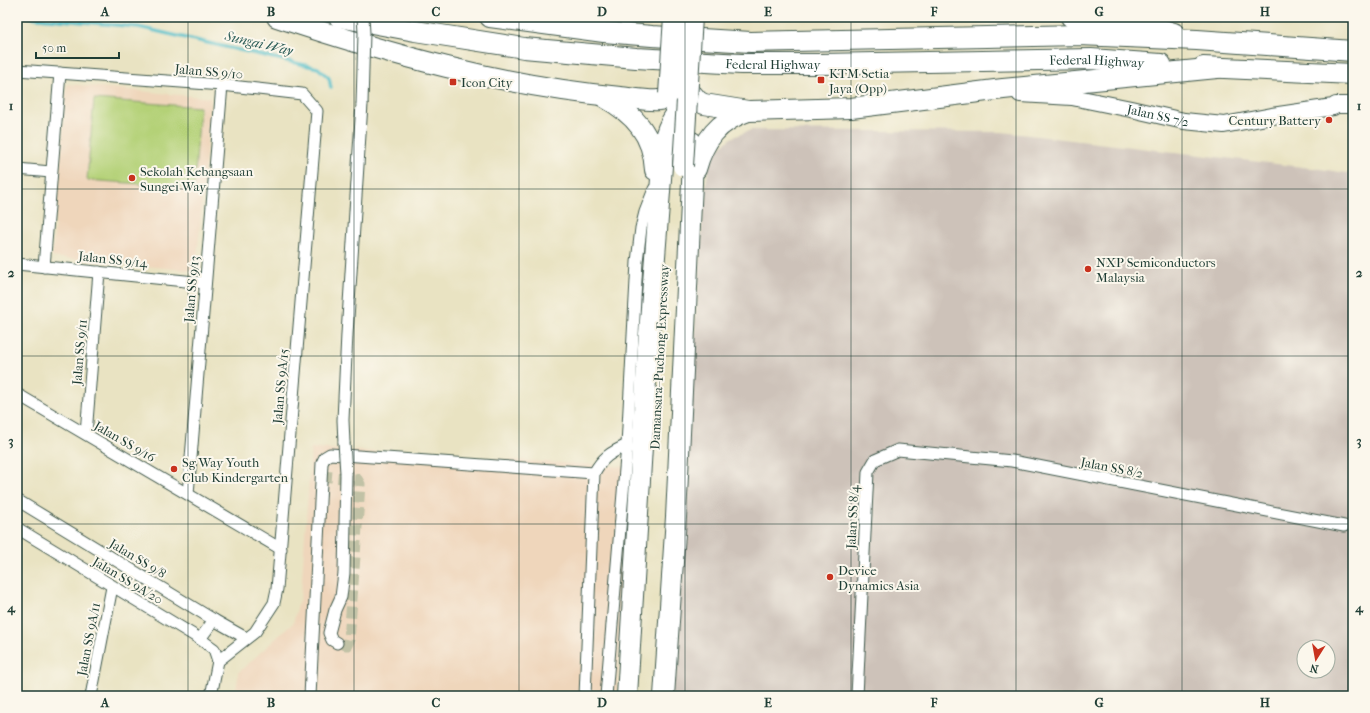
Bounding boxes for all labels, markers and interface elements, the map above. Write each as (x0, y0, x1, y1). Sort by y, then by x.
text: A (100, 4, 110, 19)
text: B (267, 4, 276, 19)
text: C (432, 4, 441, 19)
text: D (597, 4, 607, 19)
text: E (764, 4, 772, 19)
text: F (930, 4, 938, 19)
text: G (1094, 4, 1104, 19)
text: H (1260, 4, 1271, 19)
water label: Sungai Way (222, 27, 296, 60)
scale bar (36, 34, 119, 60)
text: 50 m (42, 41, 66, 55)
street label: Federal Highway (1049, 52, 1146, 71)
street label: Federal Highway (725, 56, 821, 72)
street label: Jalan SS 9/10 (173, 61, 244, 82)
place label: KTM Setia Jaya (Opp) (828, 66, 890, 96)
place label: Icon City (461, 75, 514, 90)
marker: KTM Setia Jaya (Opp) (816, 75, 826, 85)
marker: Icon City (448, 77, 458, 87)
text: 1 (9, 98, 14, 113)
text: 1 (1357, 98, 1362, 113)
street label: Jalan SS 7/2 (1125, 101, 1190, 129)
place label: Century Battery (1229, 113, 1322, 128)
marker: Century Battery (1324, 115, 1334, 125)
place label: Sekolah Kebangsaan Sungei Way (140, 164, 254, 194)
marker: Sekolah Kebangsaan Sungei Way (127, 173, 137, 183)
street label: Jalan SS 9/14 (77, 248, 148, 271)
street label: Jalan SS 9/13 (181, 255, 202, 324)
place label: NXP Semiconductors Malaysia (1096, 255, 1216, 285)
street label: Damansara–Puchong Expressway (647, 263, 672, 450)
marker: NXP Semiconductors Malaysia (1083, 264, 1093, 274)
text: 2 (8, 265, 15, 280)
text: 2 (1356, 265, 1363, 280)
street label: Jalan SS 9/11 (69, 318, 90, 387)
street label: Jalan SS 9A/15 (270, 347, 291, 425)
street label: Jalan SS 9/16 (91, 417, 159, 466)
text: 3 (8, 433, 14, 449)
text: 3 (1356, 433, 1362, 449)
street label: Jalan SS 8/2 (1078, 454, 1145, 481)
place label: Sg Way Youth Club Kindergarten (182, 455, 289, 485)
marker: Sg Way Youth Club Kindergarten (169, 464, 179, 474)
street label: Jalan SS 8/4 (843, 484, 862, 550)
street label: Jalan SS 9/8 (106, 535, 169, 581)
street label: Jalan SS 9A/20 (89, 553, 165, 607)
place label: Device Dynamics Asia (838, 563, 920, 593)
marker: Device Dynamics Asia (825, 572, 835, 582)
text: 4 (6, 600, 16, 616)
text: 4 (1354, 600, 1364, 616)
street label: Jalan SS 9A/11 (74, 601, 103, 678)
north arrow (1296, 639, 1336, 679)
text: N (1308, 661, 1320, 676)
text: A (100, 695, 110, 710)
text: B (267, 695, 276, 710)
text: C (432, 695, 441, 710)
text: D (597, 695, 607, 710)
text: E (764, 695, 772, 710)
text: F (930, 695, 938, 710)
text: G (1094, 695, 1104, 710)
text: H (1260, 695, 1271, 710)

